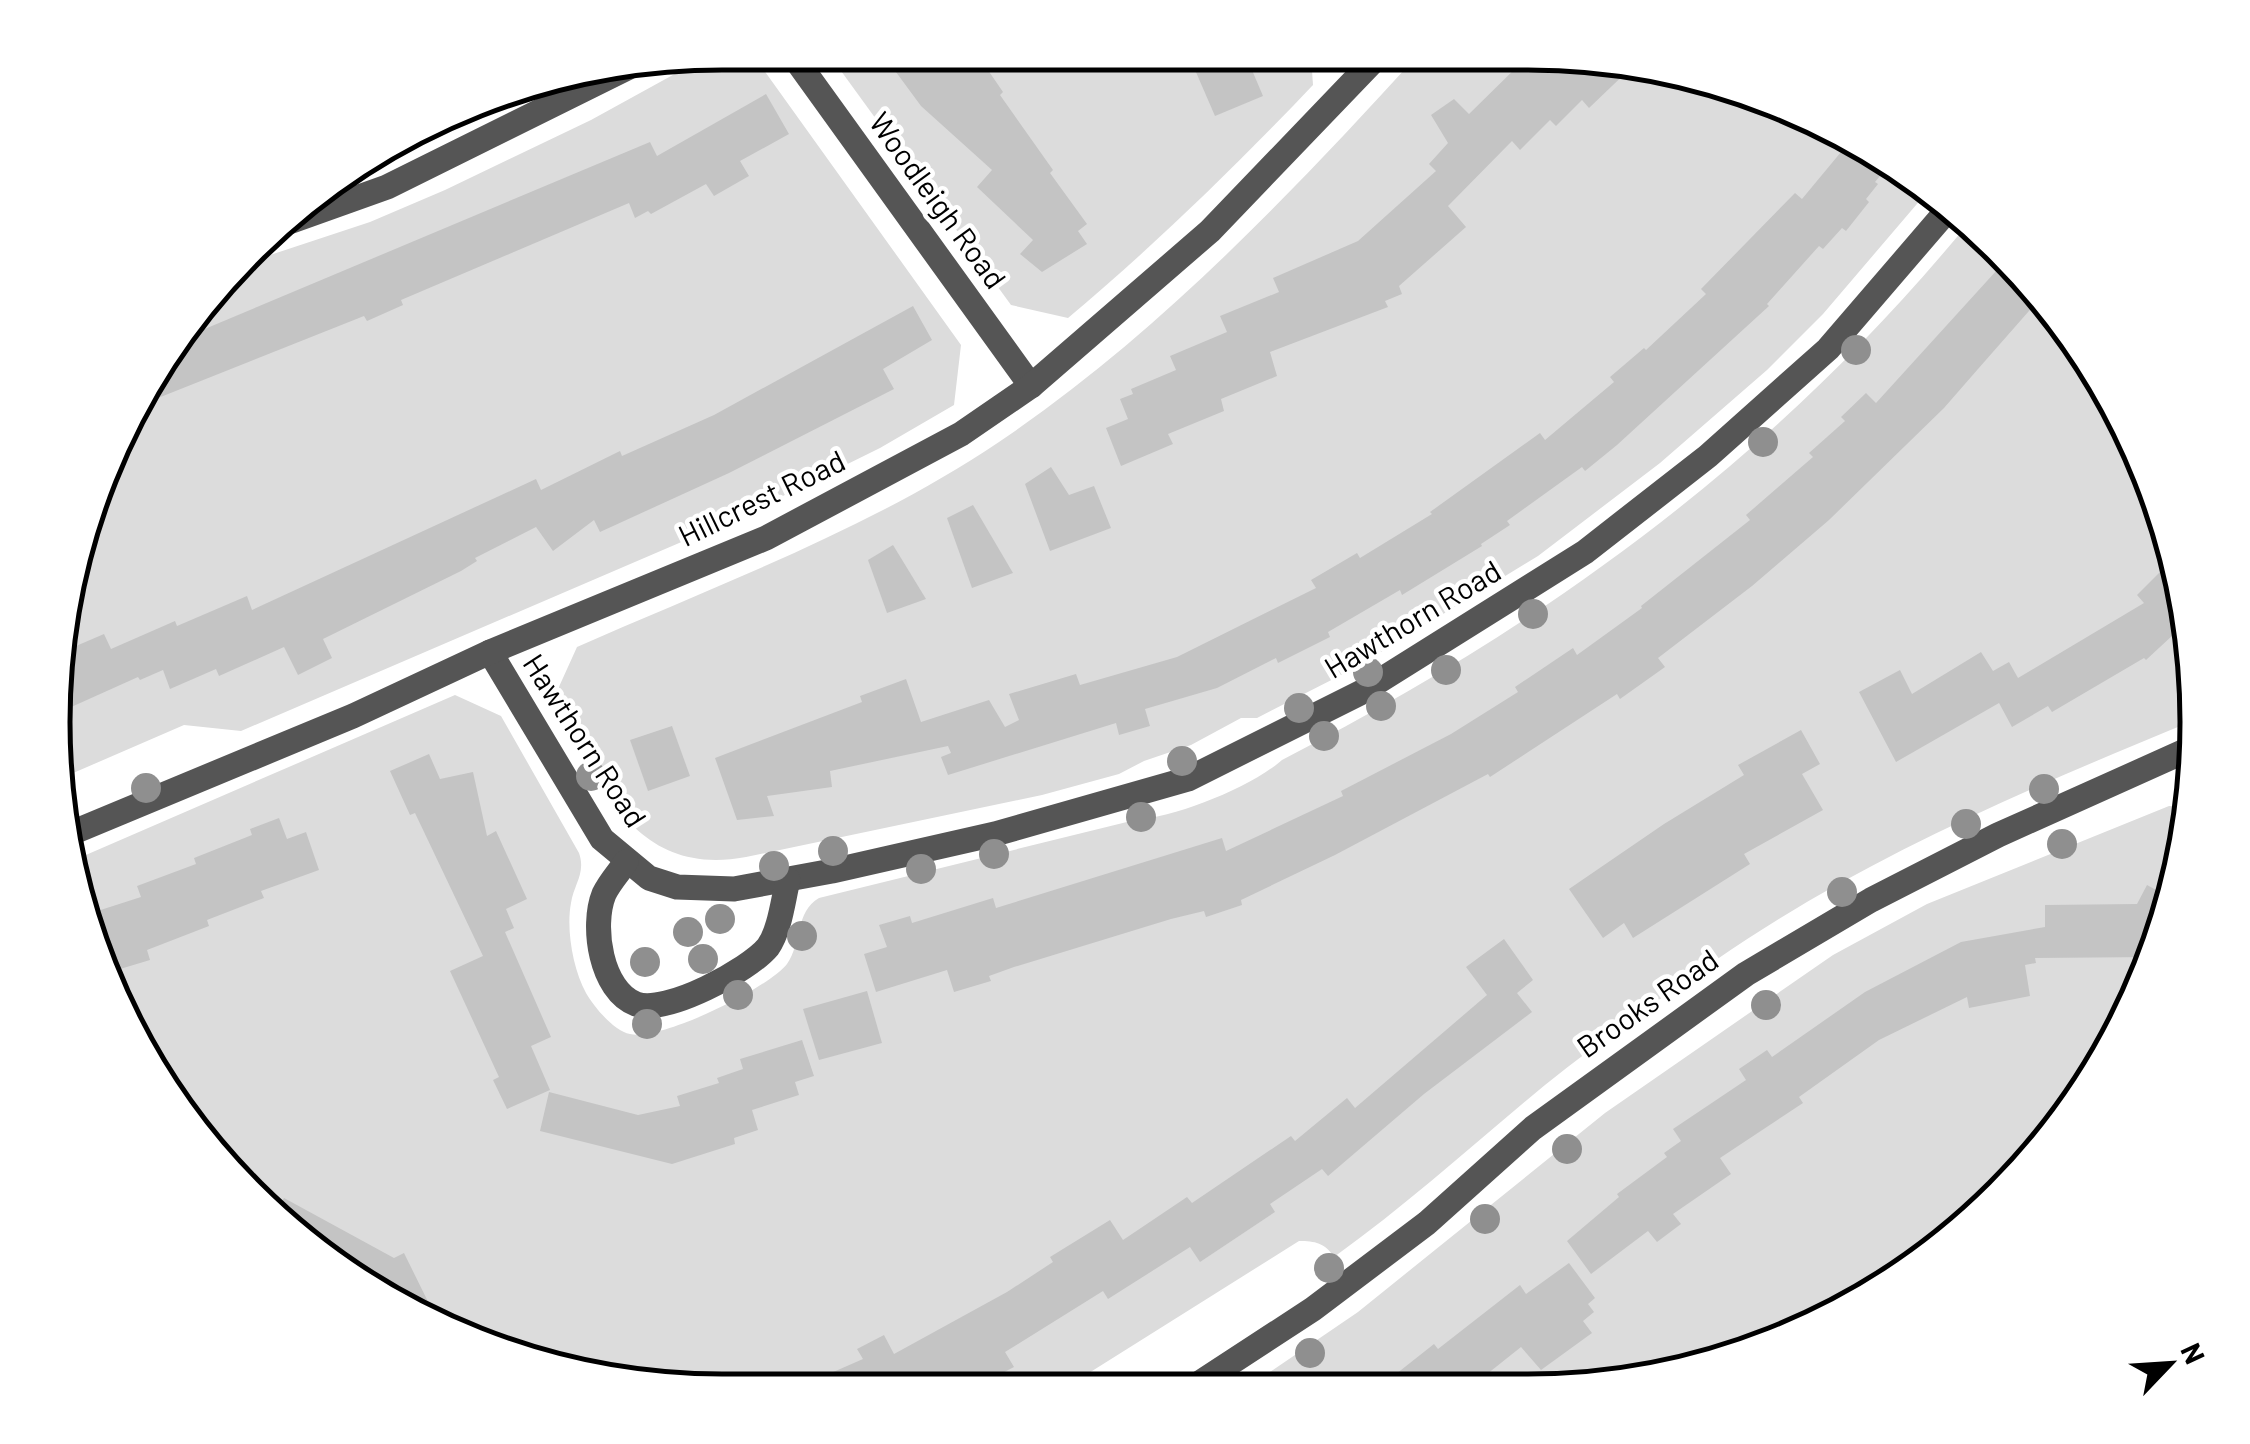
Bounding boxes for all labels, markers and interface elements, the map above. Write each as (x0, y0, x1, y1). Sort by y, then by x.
street label: Woodleigh Road (863, 105, 1015, 295)
street label: Hillcrest Road (672, 441, 850, 553)
street label: Hawthorn Road (1317, 552, 1507, 685)
street label: Hawthorn Road (516, 647, 655, 833)
street label: Brooks Road (1569, 941, 1724, 1064)
north arrow (2120, 1314, 2220, 1414)
text: N (2174, 1337, 2213, 1369)

